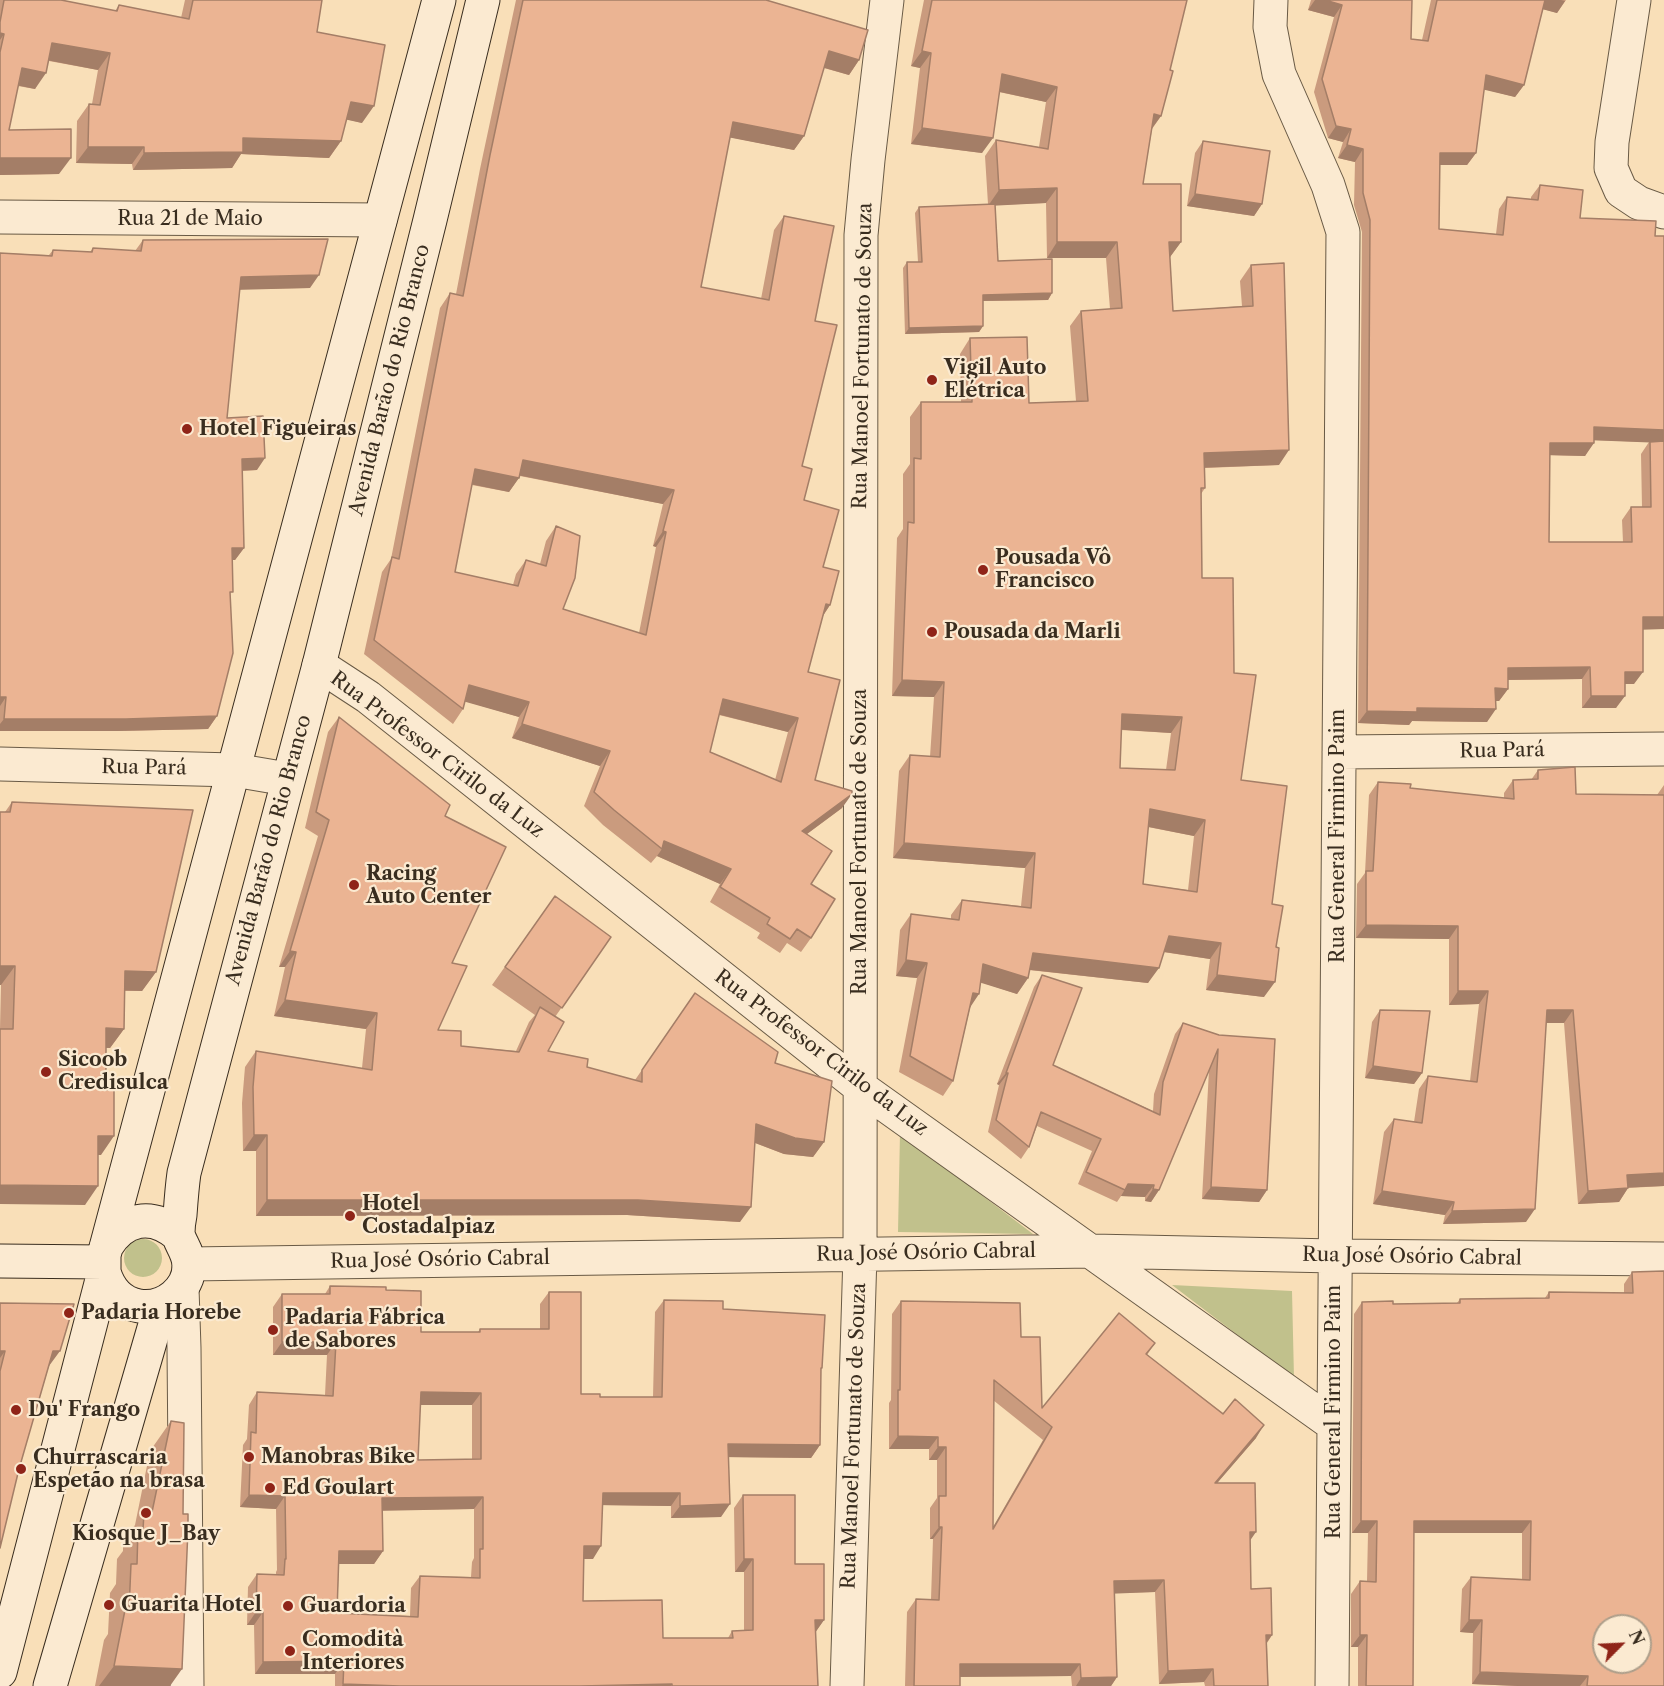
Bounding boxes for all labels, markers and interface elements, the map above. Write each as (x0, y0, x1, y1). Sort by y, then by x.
street label: Rua Manoel Fortunato de Souza (848, 202, 878, 510)
street label: Rua 21 de Maio (117, 207, 263, 231)
street label: Avenida Barão do Rio Branco (345, 242, 435, 518)
place label: Vigil Auto Elétrica (944, 356, 1046, 403)
marker: Vigil Auto Elétrica (925, 373, 939, 387)
place label: Hotel Figueiras (199, 417, 357, 441)
marker: Hotel Figueiras (180, 422, 194, 436)
place label: Pousada Vô Francisco (995, 546, 1111, 593)
marker: Pousada Vô Francisco (976, 563, 990, 577)
place label: Pousada da Marli (944, 620, 1121, 644)
marker: Pousada da Marli (925, 625, 939, 639)
street label: Rua Professor Cirilo da Luz (325, 667, 549, 843)
street label: Rua Manoel Fortunato de Souza (848, 689, 872, 995)
street label: Rua General Firmino Paim (1326, 709, 1350, 963)
street label: Avenida Barão do Rio Branco (221, 712, 317, 988)
street label: Rua Pará (1459, 738, 1545, 764)
street label: Rua Pará (101, 755, 187, 781)
place label: Racing Auto Center (366, 862, 492, 909)
marker: Racing Auto Center (347, 878, 361, 892)
street label: Rua Professor Cirilo da Luz (709, 965, 933, 1141)
place label: Sicoob Credisulca (58, 1048, 168, 1095)
marker: Sicoob Credisulca (39, 1065, 53, 1079)
place label: Hotel Costadalpiaz (362, 1192, 495, 1239)
marker: Hotel Costadalpiaz (343, 1209, 357, 1223)
street label: Rua José Osório Cabral (816, 1239, 1036, 1267)
street label: Rua José Osório Cabral (1302, 1243, 1522, 1271)
street label: Rua José Osório Cabral (330, 1246, 550, 1274)
street label: Rua Manoel Fortunato de Souza (837, 1282, 871, 1590)
street label: Rua General Firmino Paim (1322, 1285, 1346, 1539)
place label: Padaria Horebe (81, 1301, 241, 1325)
marker: Padaria Horebe (62, 1306, 76, 1320)
place label: Padaria Fábrica de Sabores (285, 1306, 445, 1353)
marker: Padaria Fábrica de Sabores (266, 1323, 280, 1337)
place label: Du' Frango (28, 1398, 140, 1422)
marker: Du' Frango (9, 1403, 23, 1417)
place label: Manobras Bike (261, 1445, 415, 1469)
place label: Churrascaria Espetão na brasa (33, 1446, 205, 1493)
marker: Manobras Bike (242, 1450, 256, 1464)
marker: Churrascaria Espetão na brasa (14, 1462, 28, 1476)
place label: Ed Goulart (282, 1476, 394, 1500)
marker: Ed Goulart (263, 1481, 277, 1495)
marker: Kiosque J_Bay (139, 1506, 153, 1520)
place label: Kiosque J_Bay (72, 1522, 220, 1546)
place label: Guarita Hotel (121, 1593, 262, 1617)
place label: Guardoria (300, 1594, 406, 1618)
marker: Guarita Hotel (102, 1598, 116, 1612)
marker: Guardoria (281, 1599, 295, 1613)
north arrow (1592, 1614, 1652, 1674)
text: N (1625, 1627, 1649, 1648)
place label: Comodità Interiores (302, 1628, 404, 1675)
marker: Comodità Interiores (283, 1644, 297, 1658)

